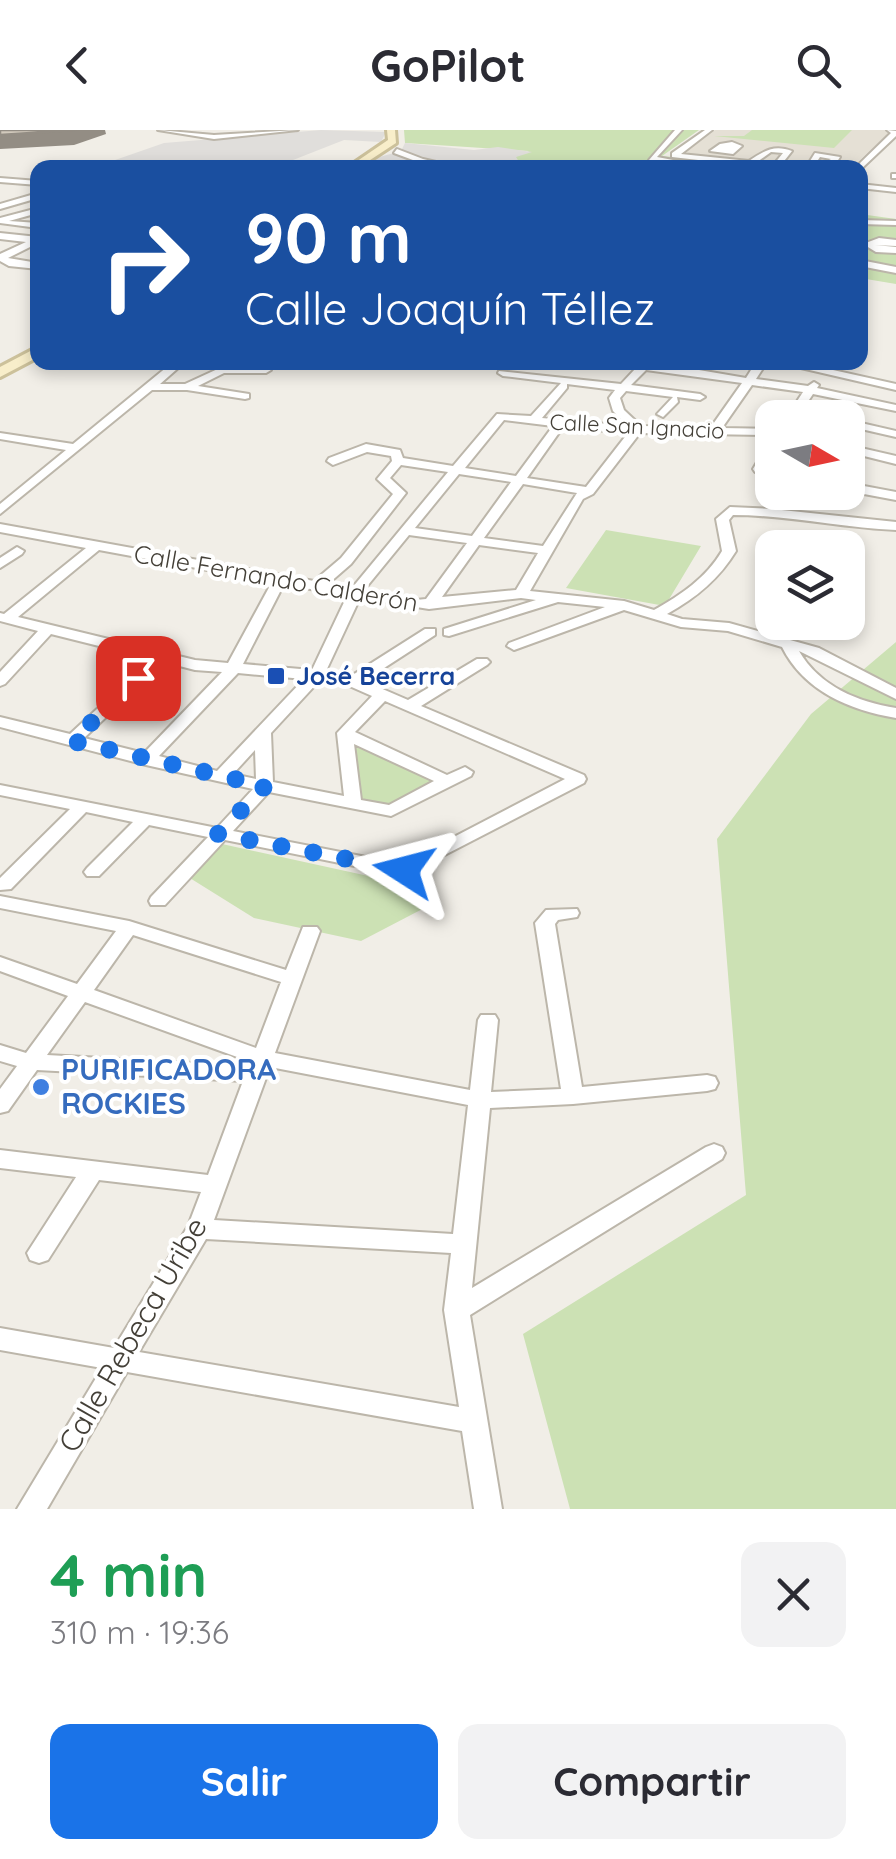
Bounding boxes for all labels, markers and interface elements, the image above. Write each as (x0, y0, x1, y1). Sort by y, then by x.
text: GoPilot (370, 37, 526, 93)
icon: back (50, 38, 105, 93)
icon: search (791, 38, 846, 93)
text: 90 m (245, 193, 412, 281)
icon: right (80, 200, 210, 330)
text: Calle Joaquín Téllez (245, 280, 655, 336)
north arrow (755, 400, 865, 510)
map controls (755, 400, 865, 640)
street label: Calle San Ignacio (549, 407, 725, 445)
button: layers (755, 530, 865, 640)
street label: Calle Fernando Calderón (132, 537, 420, 618)
pin (96, 636, 181, 721)
icon: arrive (111, 651, 166, 706)
place label: José Becerra (296, 660, 455, 691)
marker: José Becerra (265, 665, 287, 687)
position arrow (352, 818, 456, 922)
place label: PURIFICADORA ROCKIES (61, 1050, 276, 1122)
marker: PURIFICADORA ROCKIES (30, 1076, 52, 1098)
street label: Calle Rebeca Uribe (49, 1210, 215, 1459)
text: 4 min (50, 1537, 207, 1612)
button: close (741, 1542, 846, 1647)
text: 310 m · 19:36 (50, 1612, 229, 1652)
button: Salir (50, 1724, 438, 1839)
button: Compartir (458, 1724, 846, 1839)

